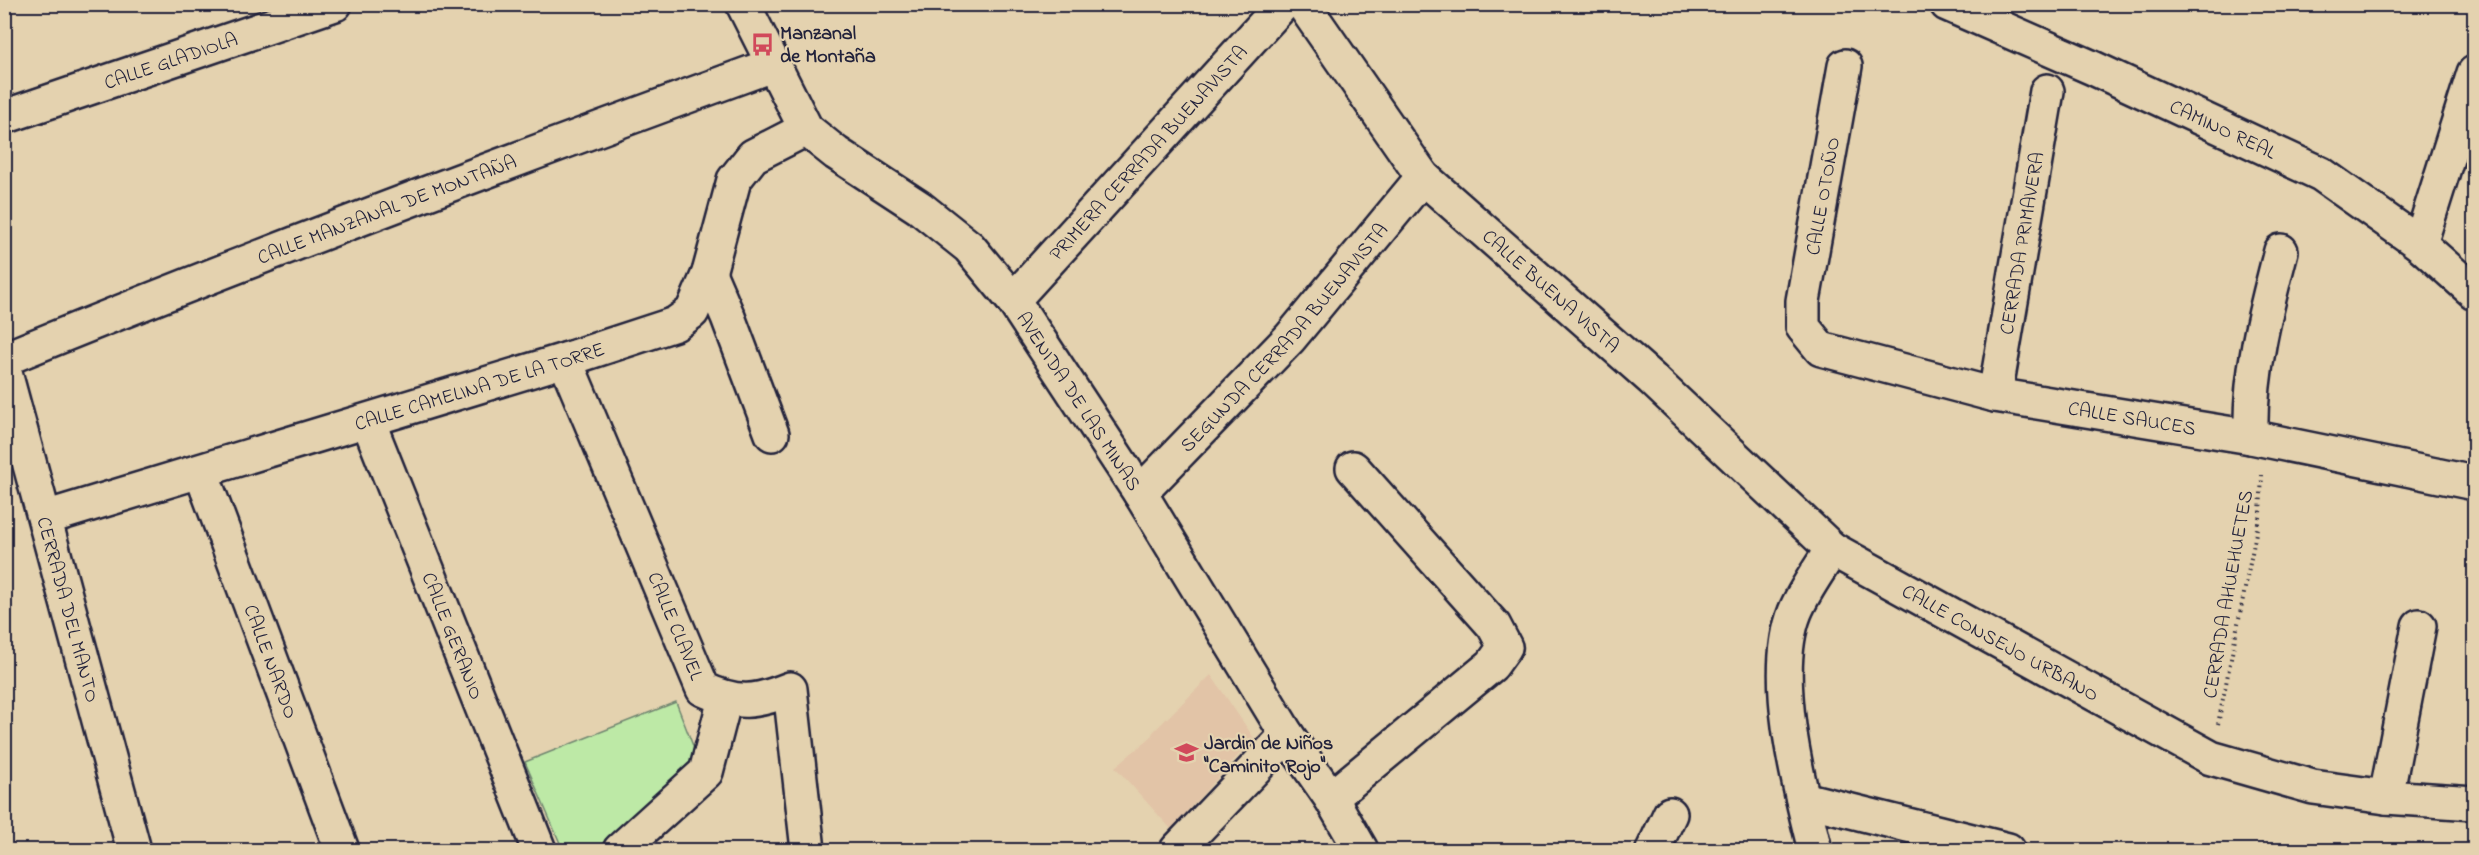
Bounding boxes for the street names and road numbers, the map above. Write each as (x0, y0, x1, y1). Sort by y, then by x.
street label: CALLE GLADIOLA (101, 26, 242, 99)
street label: PRIMERA CERRADA BUENAVISTA (1043, 40, 1256, 268)
street label: CAMINO REAL (2164, 93, 2281, 168)
street label: CALLE OTOÑO (1800, 135, 1849, 258)
street label: CALLE MANZANAL DE MONTAÑA (254, 149, 521, 274)
street label: CERRADA PRIMAVERA (1994, 150, 2053, 337)
street label: SEGUNDA CERRADA BUENAVISTA (1174, 218, 1396, 460)
street label: CALLE BUENA VISTA (1475, 224, 1625, 361)
street label: AVENIDA DE LAS MINAS (1008, 307, 1147, 498)
street label: CALLE CAMELINA DE LA TORRE (352, 336, 609, 440)
street label: CALLE SAUCES (2066, 395, 2198, 445)
street label: CERRADA AHUEHUETES (2197, 488, 2262, 701)
street label: CERRADA DEL MANTO (28, 514, 106, 706)
street label: CALLE CLAVEL (638, 568, 710, 686)
street label: CALLE GERANIO (413, 569, 490, 704)
street label: CALLE CONSEJO URBANO (1896, 578, 2104, 710)
street label: CALLE NARDO (235, 601, 304, 723)

